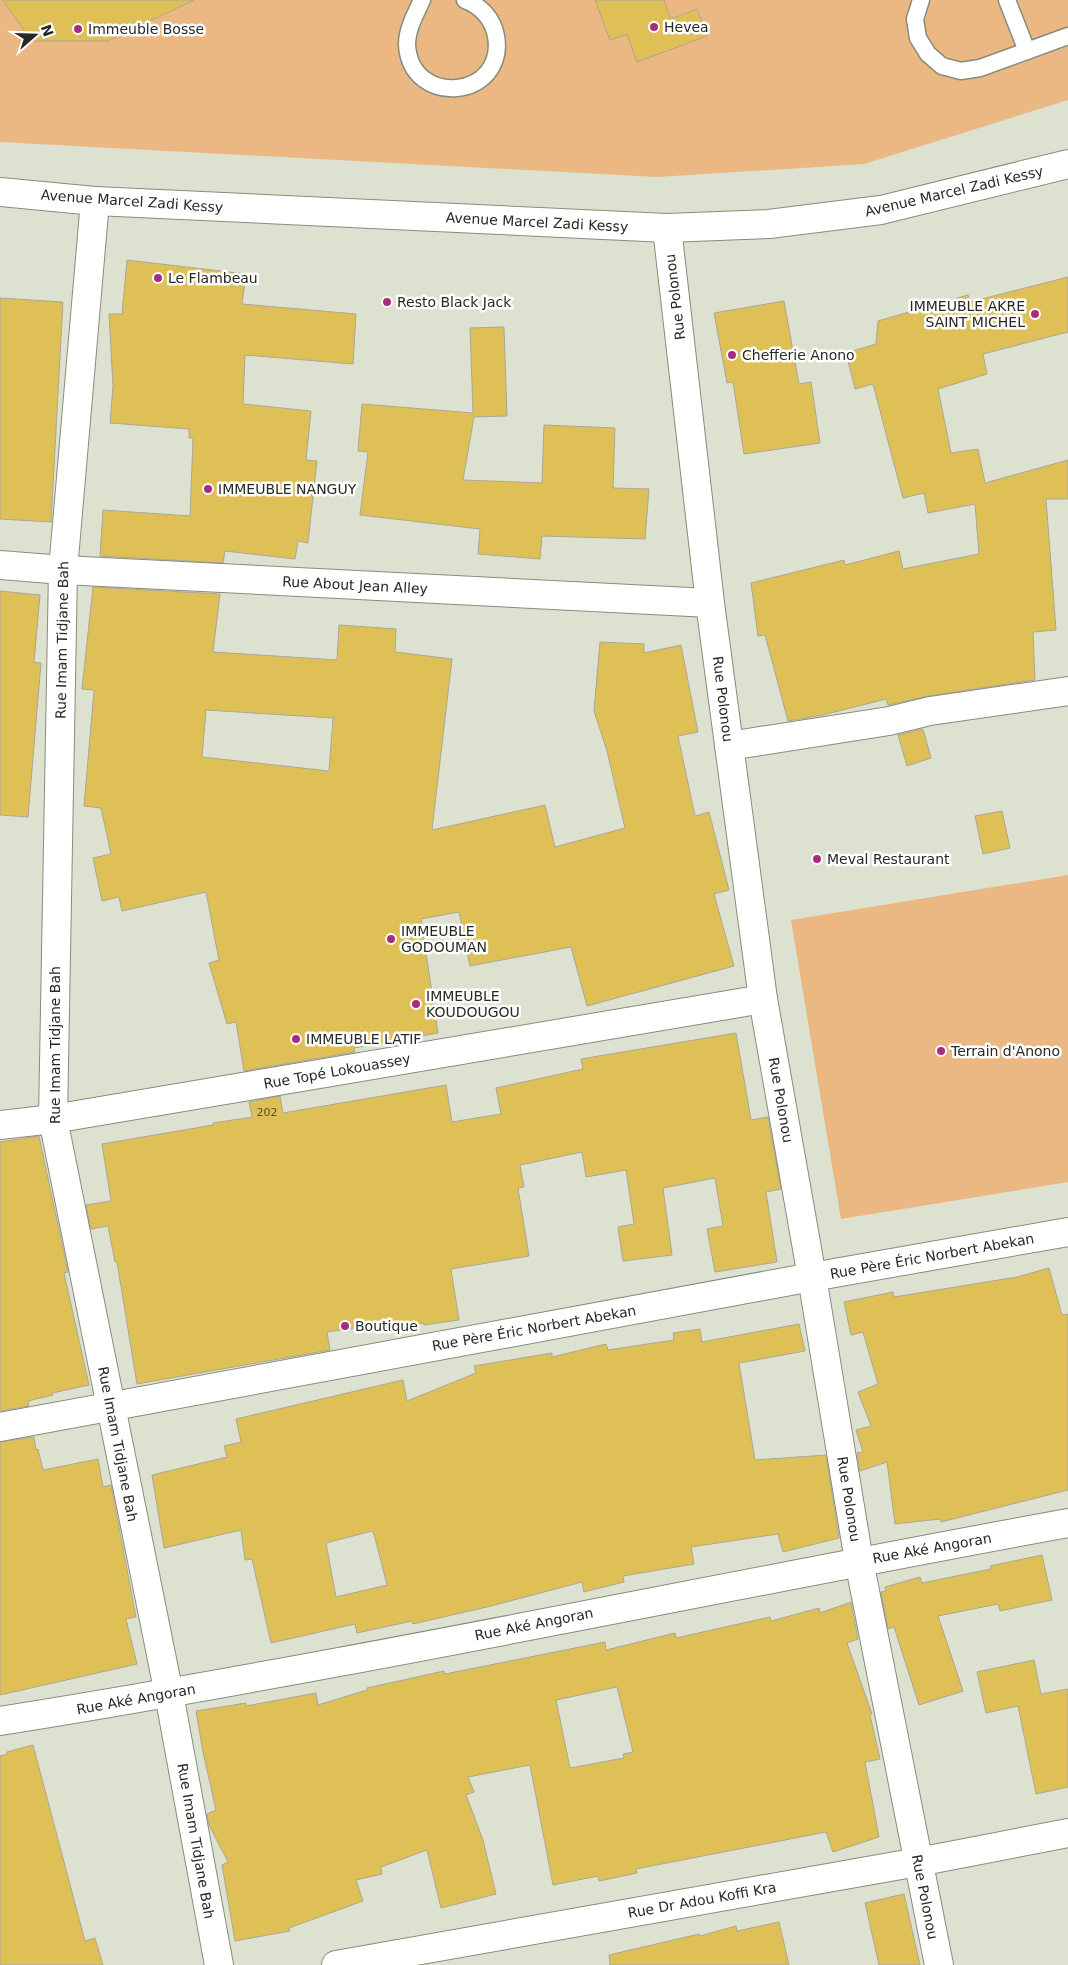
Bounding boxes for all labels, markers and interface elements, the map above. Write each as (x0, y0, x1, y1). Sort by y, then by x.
north arrow (10, 10, 60, 60)
place label: Hevea (664, 19, 709, 35)
place label: Immeuble Bosse (88, 21, 204, 37)
marker: Hevea (648, 21, 660, 33)
text: N (38, 22, 57, 39)
marker: Immeuble Bosse (72, 23, 84, 35)
street label: Avenue Marcel Zadi Kessy (863, 163, 1045, 219)
street label: Avenue Marcel Zadi Kessy (40, 187, 224, 215)
street label: Avenue Marcel Zadi Kessy (445, 209, 629, 235)
street label: Rue Polonou (662, 253, 688, 341)
place label: Le Flambeau (168, 270, 258, 286)
marker: Le Flambeau (152, 272, 164, 284)
place label: Resto Black Jack (397, 294, 512, 310)
marker: Resto Black Jack (381, 296, 393, 308)
place label: IMMEUBLE AKRE SAINT MICHEL (910, 298, 1025, 330)
marker: IMMEUBLE AKRE SAINT MICHEL (1029, 308, 1041, 320)
place label: Chefferie Anono (742, 347, 855, 363)
marker: Chefferie Anono (726, 349, 738, 361)
place label: IMMEUBLE NANGUY (218, 481, 357, 497)
marker: IMMEUBLE NANGUY (202, 483, 214, 495)
street label: Rue Imam Tidjane Bah (53, 561, 71, 719)
street label: Rue About Jean Alley (282, 573, 428, 597)
street label: Rue Polonou (710, 655, 736, 743)
place label: Meval Restaurant (827, 851, 950, 867)
marker: Meval Restaurant (811, 853, 823, 865)
place label: IMMEUBLE GODOUMAN (401, 923, 487, 955)
marker: IMMEUBLE GODOUMAN (385, 933, 397, 945)
street label: Rue Imam Tidjane Bah (47, 966, 63, 1124)
place label: IMMEUBLE KOUDOUGOU (426, 988, 520, 1020)
marker: IMMEUBLE KOUDOUGOU (410, 998, 422, 1010)
place label: IMMEUBLE LATIF (306, 1031, 421, 1047)
marker: IMMEUBLE LATIF (290, 1033, 302, 1045)
place label: Terrain d'Anono (950, 1043, 1060, 1059)
marker: Terrain d'Anono (935, 1045, 947, 1057)
street label: Rue Topé Lokouassey (262, 1050, 412, 1092)
street label: Rue Polonou (766, 1056, 796, 1144)
house number: 202 (257, 1106, 278, 1119)
street label: Rue Père Éric Norbert Abekan (829, 1230, 1035, 1282)
street label: Rue Père Éric Norbert Abekan (431, 1302, 637, 1354)
place label: Boutique (355, 1318, 418, 1334)
marker: Boutique (339, 1320, 351, 1332)
street label: Rue Imam Tidjane Bah (95, 1365, 141, 1523)
street label: Rue Polonou (834, 1455, 864, 1543)
street label: Rue Aké Angoran (871, 1530, 993, 1566)
street label: Rue Aké Angoran (473, 1605, 595, 1643)
street label: Rue Aké Angoran (75, 1681, 197, 1717)
street label: Rue Imam Tidjane Bah (174, 1762, 218, 1920)
street label: Rue Polonou (909, 1853, 941, 1941)
street label: Rue Dr Adou Koffi Kra (626, 1879, 778, 1921)

